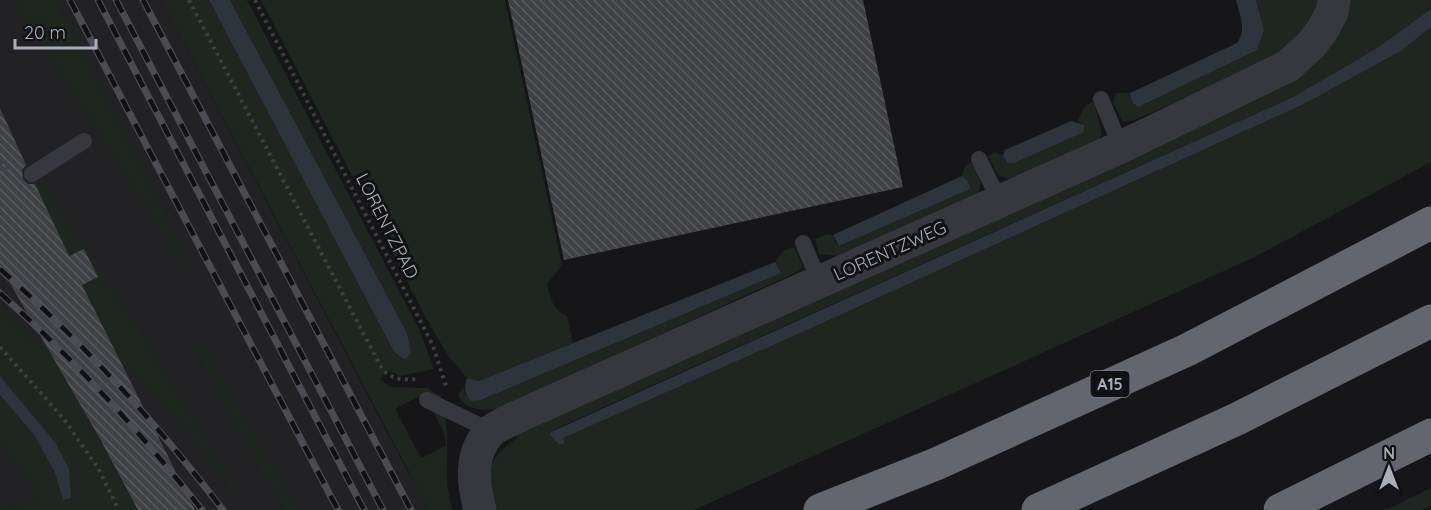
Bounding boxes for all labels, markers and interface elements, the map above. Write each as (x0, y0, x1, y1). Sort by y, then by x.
scale bar (15, 12, 96, 50)
text: 20 m (24, 21, 66, 44)
street label: LORENTZPAD (351, 169, 424, 283)
street label: LORENTZWEG (830, 215, 950, 286)
road number: A15 (1090, 371, 1130, 397)
north arrow (1359, 438, 1419, 498)
text: N (1383, 443, 1395, 463)

